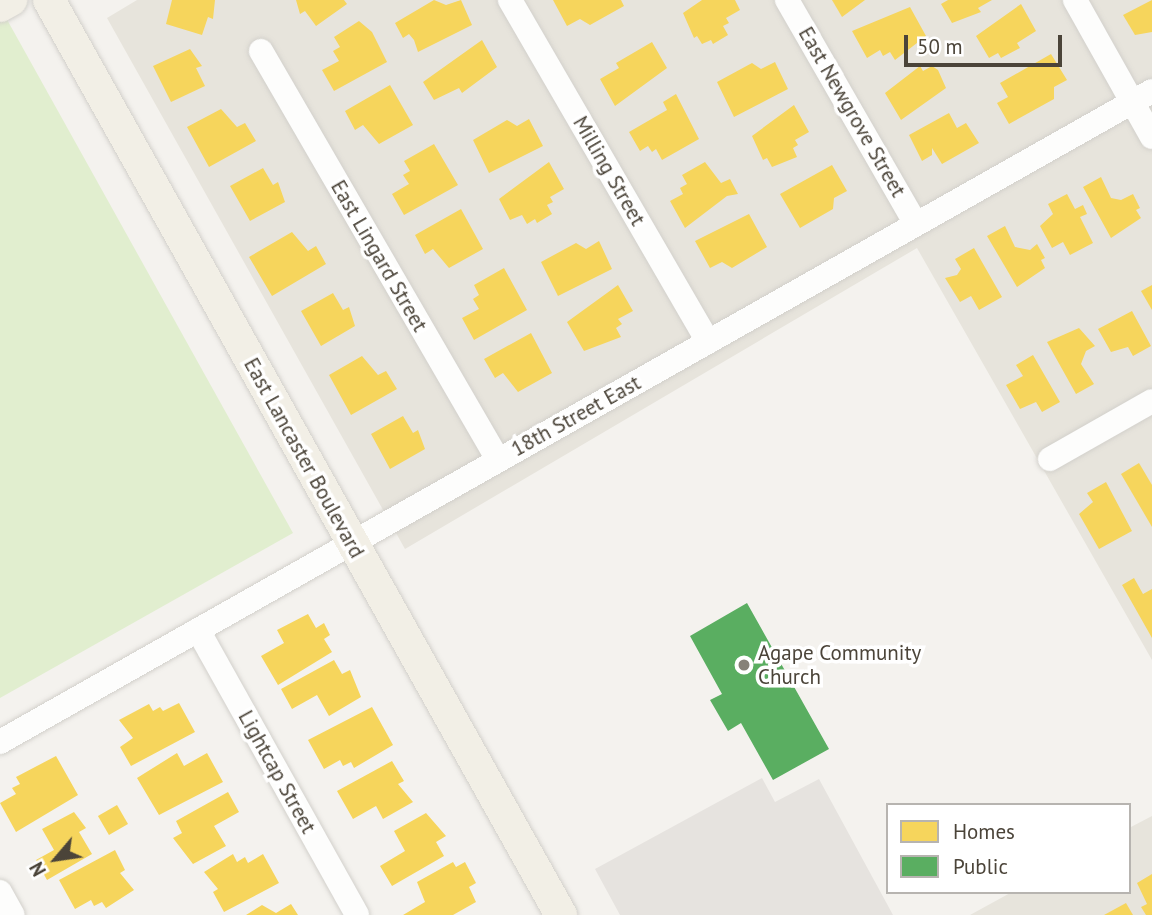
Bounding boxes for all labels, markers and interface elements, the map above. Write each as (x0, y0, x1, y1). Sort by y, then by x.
scale bar (907, 21, 1064, 65)
street label: East Newgrove Street (793, 22, 911, 202)
text: 50 m (917, 33, 963, 60)
street label: Milling Street (568, 112, 650, 230)
street label: East Lingard Street (325, 176, 433, 336)
street label: East Lancaster Boulevard (238, 354, 370, 562)
street label: 18th Street East (507, 370, 645, 462)
place label: Agape Community Church (758, 640, 921, 690)
marker: Agape Community Church (736, 657, 752, 673)
street label: Lightcap Street (233, 706, 321, 838)
legend (886, 803, 1131, 894)
text: Homes (953, 818, 1015, 845)
north arrow (21, 824, 91, 894)
text: Public (953, 853, 1008, 880)
text: N (24, 858, 51, 880)

